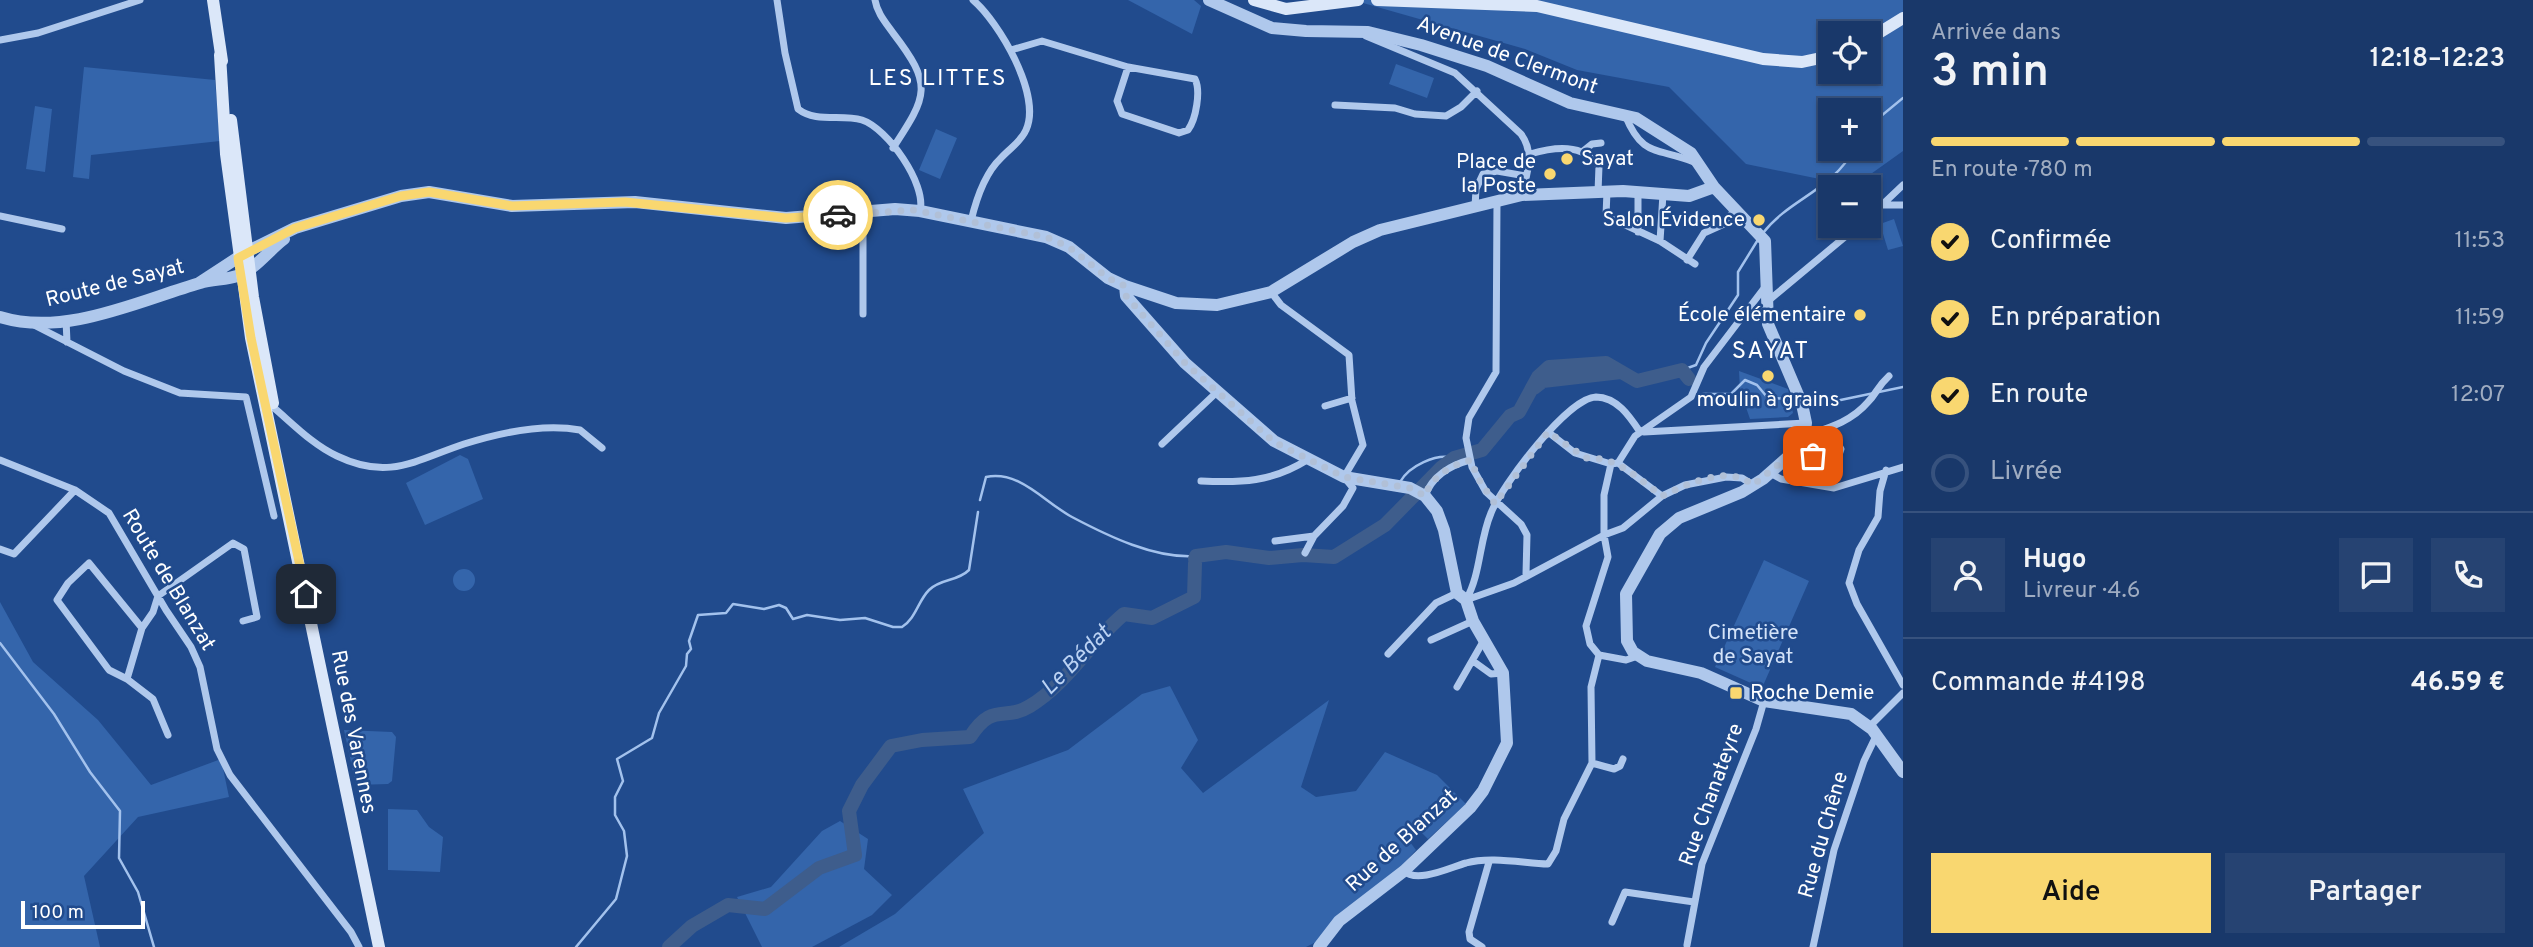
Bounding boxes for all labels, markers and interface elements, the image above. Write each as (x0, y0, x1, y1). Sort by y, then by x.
street label: Avenue de Clermont (1413, 11, 1601, 101)
text: Arrivée dans (1931, 19, 2061, 48)
map controls (1818, 21, 1881, 238)
button: locate (1818, 21, 1881, 84)
text: 12:18–12:23 (2370, 43, 2505, 76)
text: 3 min (1931, 44, 2049, 103)
district label: LES LITTES (868, 65, 1008, 94)
button: + (1818, 98, 1881, 161)
place label: Sayat (1581, 146, 1634, 173)
place label: Place de la Poste (1456, 149, 1536, 200)
marker: Sayat (1559, 151, 1575, 167)
text: En route · 780 m (1931, 156, 2093, 185)
marker: Place de la Poste (1542, 166, 1558, 182)
button: − (1818, 175, 1881, 238)
courier (803, 180, 873, 250)
icon: car (819, 196, 857, 234)
place label: Salon Évidence (1603, 206, 1745, 234)
marker: Salon Évidence (1751, 212, 1767, 228)
icon: check (1931, 223, 1969, 261)
text: Confirmée (1990, 225, 2112, 258)
text: 11:53 (2455, 227, 2505, 256)
street label: Route de Sayat (43, 254, 187, 314)
icon: check (1931, 300, 1969, 338)
place label: École élémentaire (1678, 301, 1846, 329)
text: En préparation (1990, 302, 2161, 335)
text: 11:59 (2455, 304, 2505, 333)
marker: École élémentaire (1852, 307, 1868, 323)
district label: SAYAT (1732, 337, 1810, 367)
marker: moulin à grains (1760, 368, 1776, 384)
icon: check (1931, 377, 1969, 415)
text: En route (1990, 379, 2088, 412)
text: 12:07 (2451, 381, 2505, 410)
place label: moulin à grains (1697, 387, 1840, 414)
pin (1783, 426, 1843, 486)
icon: bag (1794, 437, 1832, 475)
text: Livrée (1990, 456, 2062, 489)
street label: Route de Blanzat (115, 504, 221, 656)
button: person (1931, 538, 2005, 612)
button: chat (2339, 538, 2413, 612)
button: phone (2431, 538, 2505, 612)
text: Hugo (2023, 544, 2086, 577)
pin (276, 564, 336, 624)
icon: home (287, 575, 325, 613)
text: Livreur · 4.6 (2023, 577, 2140, 606)
water label: Le Bédat (1036, 618, 1120, 702)
park label: Cimetière de Sayat (1707, 620, 1799, 671)
street label: Rue des Varennes (324, 648, 382, 816)
text: Commande #4198 (1931, 667, 2146, 700)
text: 46.59 € (2411, 667, 2505, 700)
place label: Roche Demie (1750, 680, 1874, 707)
marker: Roche Demie (1728, 685, 1744, 701)
street label: Rue Chanateyre (1674, 720, 1750, 870)
street label: Rue du Chêne (1793, 768, 1855, 902)
street label: Rue de Blanzat (1340, 784, 1464, 898)
button: Aide (1931, 853, 2211, 933)
button: Partager (2225, 853, 2505, 933)
scale bar (21, 898, 145, 930)
text: 100 m (32, 901, 84, 925)

